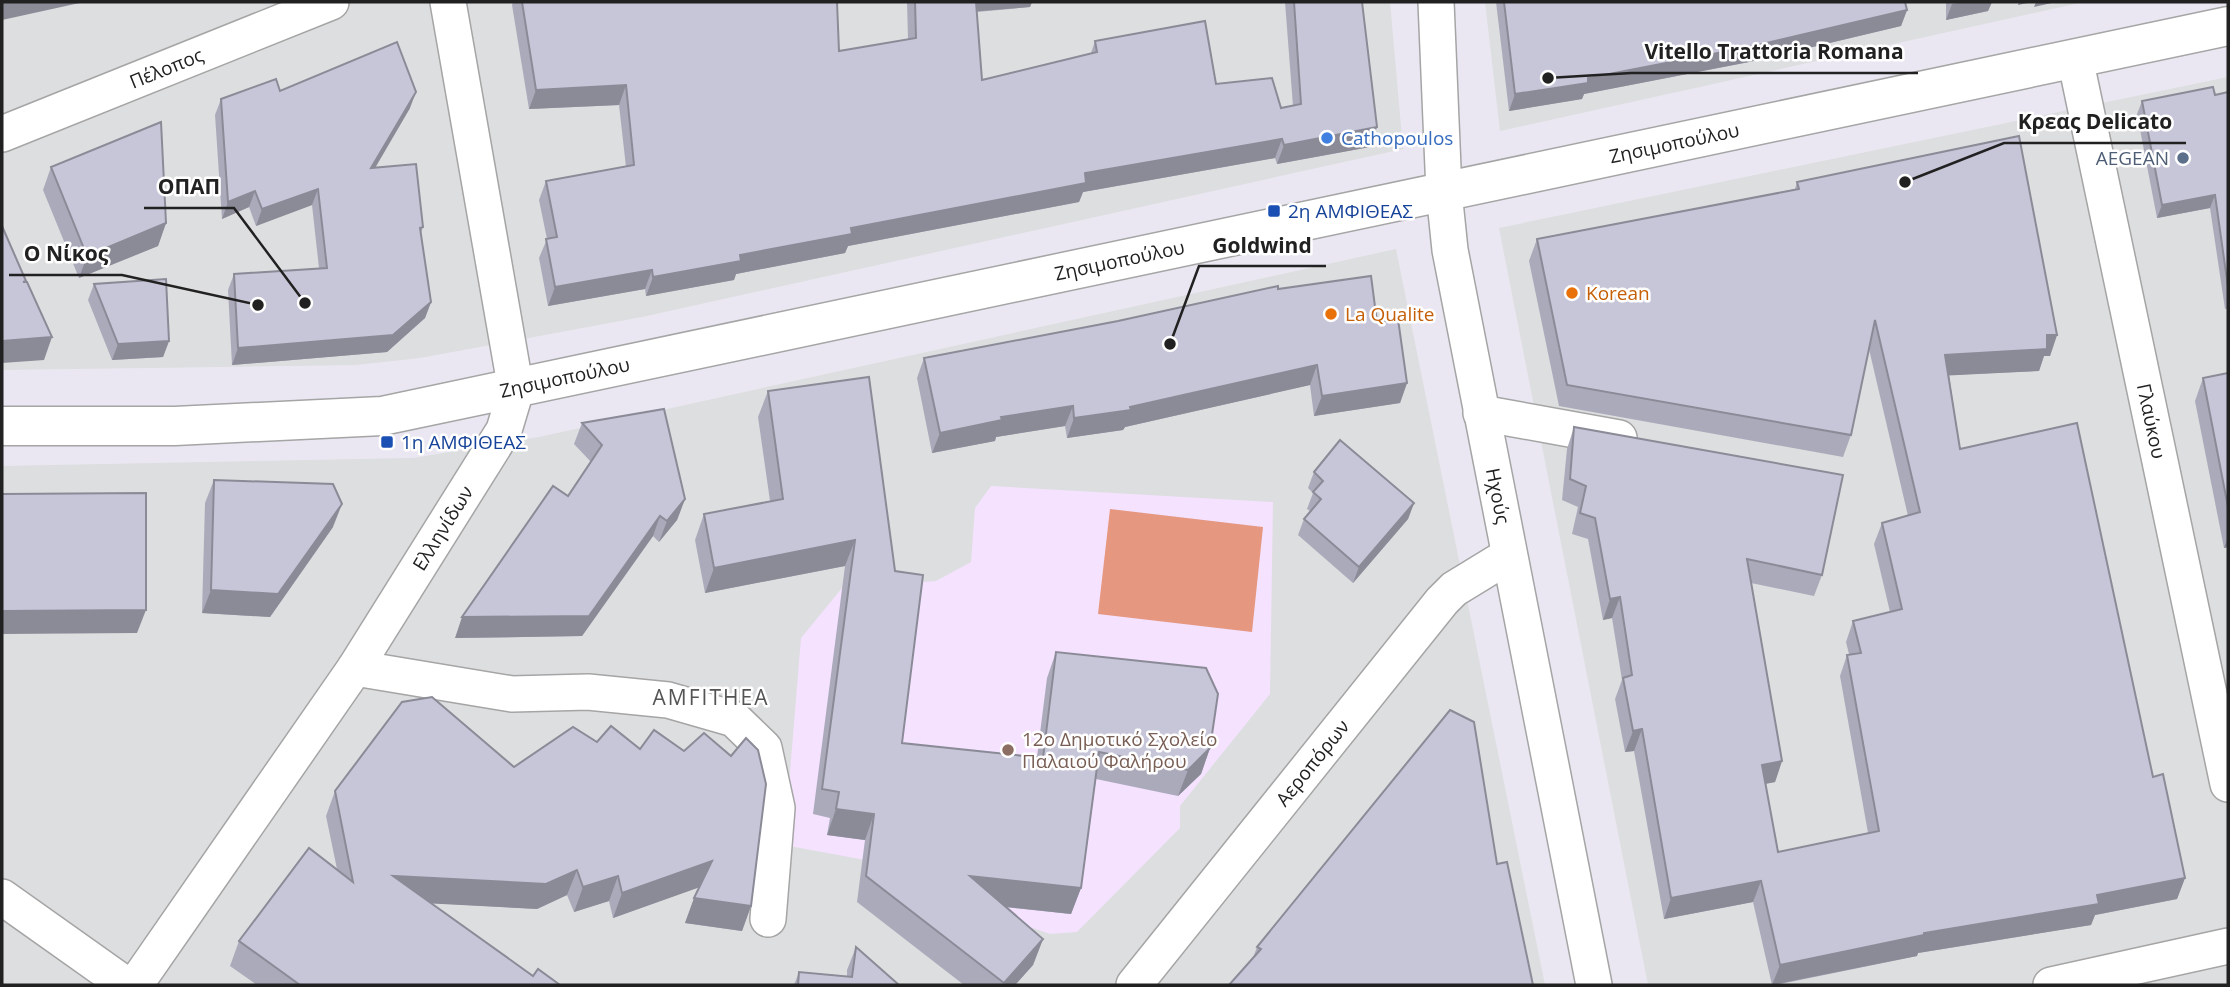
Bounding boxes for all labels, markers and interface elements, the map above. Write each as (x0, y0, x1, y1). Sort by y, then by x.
callout: Vitello Trattoria Romana (1631, 31, 1918, 73)
text: Vitello Trattoria Romana (1644, 37, 1904, 65)
street label: Πέλοπος (125, 42, 207, 95)
callout: Κρεας Delicato (2004, 101, 2186, 143)
text: Κρεας Delicato (2018, 107, 2172, 135)
street label: Ζησιμοπούλου (1607, 117, 1742, 169)
place label: Cathopoulos (1341, 125, 1453, 151)
marker: Cathopoulos (1319, 130, 1335, 146)
place label: AEGEAN (2096, 145, 2169, 171)
marker: AEGEAN (2175, 150, 2191, 166)
callout: ΟΠΑΠ (144, 166, 234, 208)
text: ΟΠΑΠ (158, 172, 220, 200)
place label: 2η ΑΜΦΙΘΕΑΣ (1288, 198, 1413, 224)
marker: 2η ΑΜΦΙΘΕΑΣ (1266, 203, 1282, 219)
callout: Goldwind (1199, 224, 1326, 266)
text: Goldwind (1212, 231, 1312, 259)
callout: Ο Νίκος (9, 233, 122, 275)
street label: Ζησιμοπούλου (1052, 234, 1187, 287)
text: Ο Νίκος (24, 239, 109, 267)
place label: Korean (1586, 280, 1650, 306)
marker: Korean (1564, 285, 1580, 301)
place label: La Qualite (1345, 301, 1434, 327)
marker: La Qualite (1323, 306, 1339, 322)
street label: Ζησιμοπούλου (497, 351, 632, 404)
street label: Γλαύκου (2131, 381, 2172, 461)
place label: 1η ΑΜΦΙΘΕΑΣ (401, 429, 526, 455)
marker: 1η ΑΜΦΙΘΕΑΣ (379, 434, 395, 450)
street label: Ηχούς (1480, 466, 1516, 526)
street label: Ελληνίδων (406, 481, 479, 575)
district label: AMFITHEA (653, 683, 769, 711)
street label: Αεροπόρων (1270, 714, 1355, 811)
place label: 12ο Δημοτικό Σχολείο Παλαιού Φαλήρου (1022, 726, 1217, 774)
marker: 12ο Δημοτικό Σχολείο Παλαιού Φαλήρου (1000, 742, 1016, 758)

